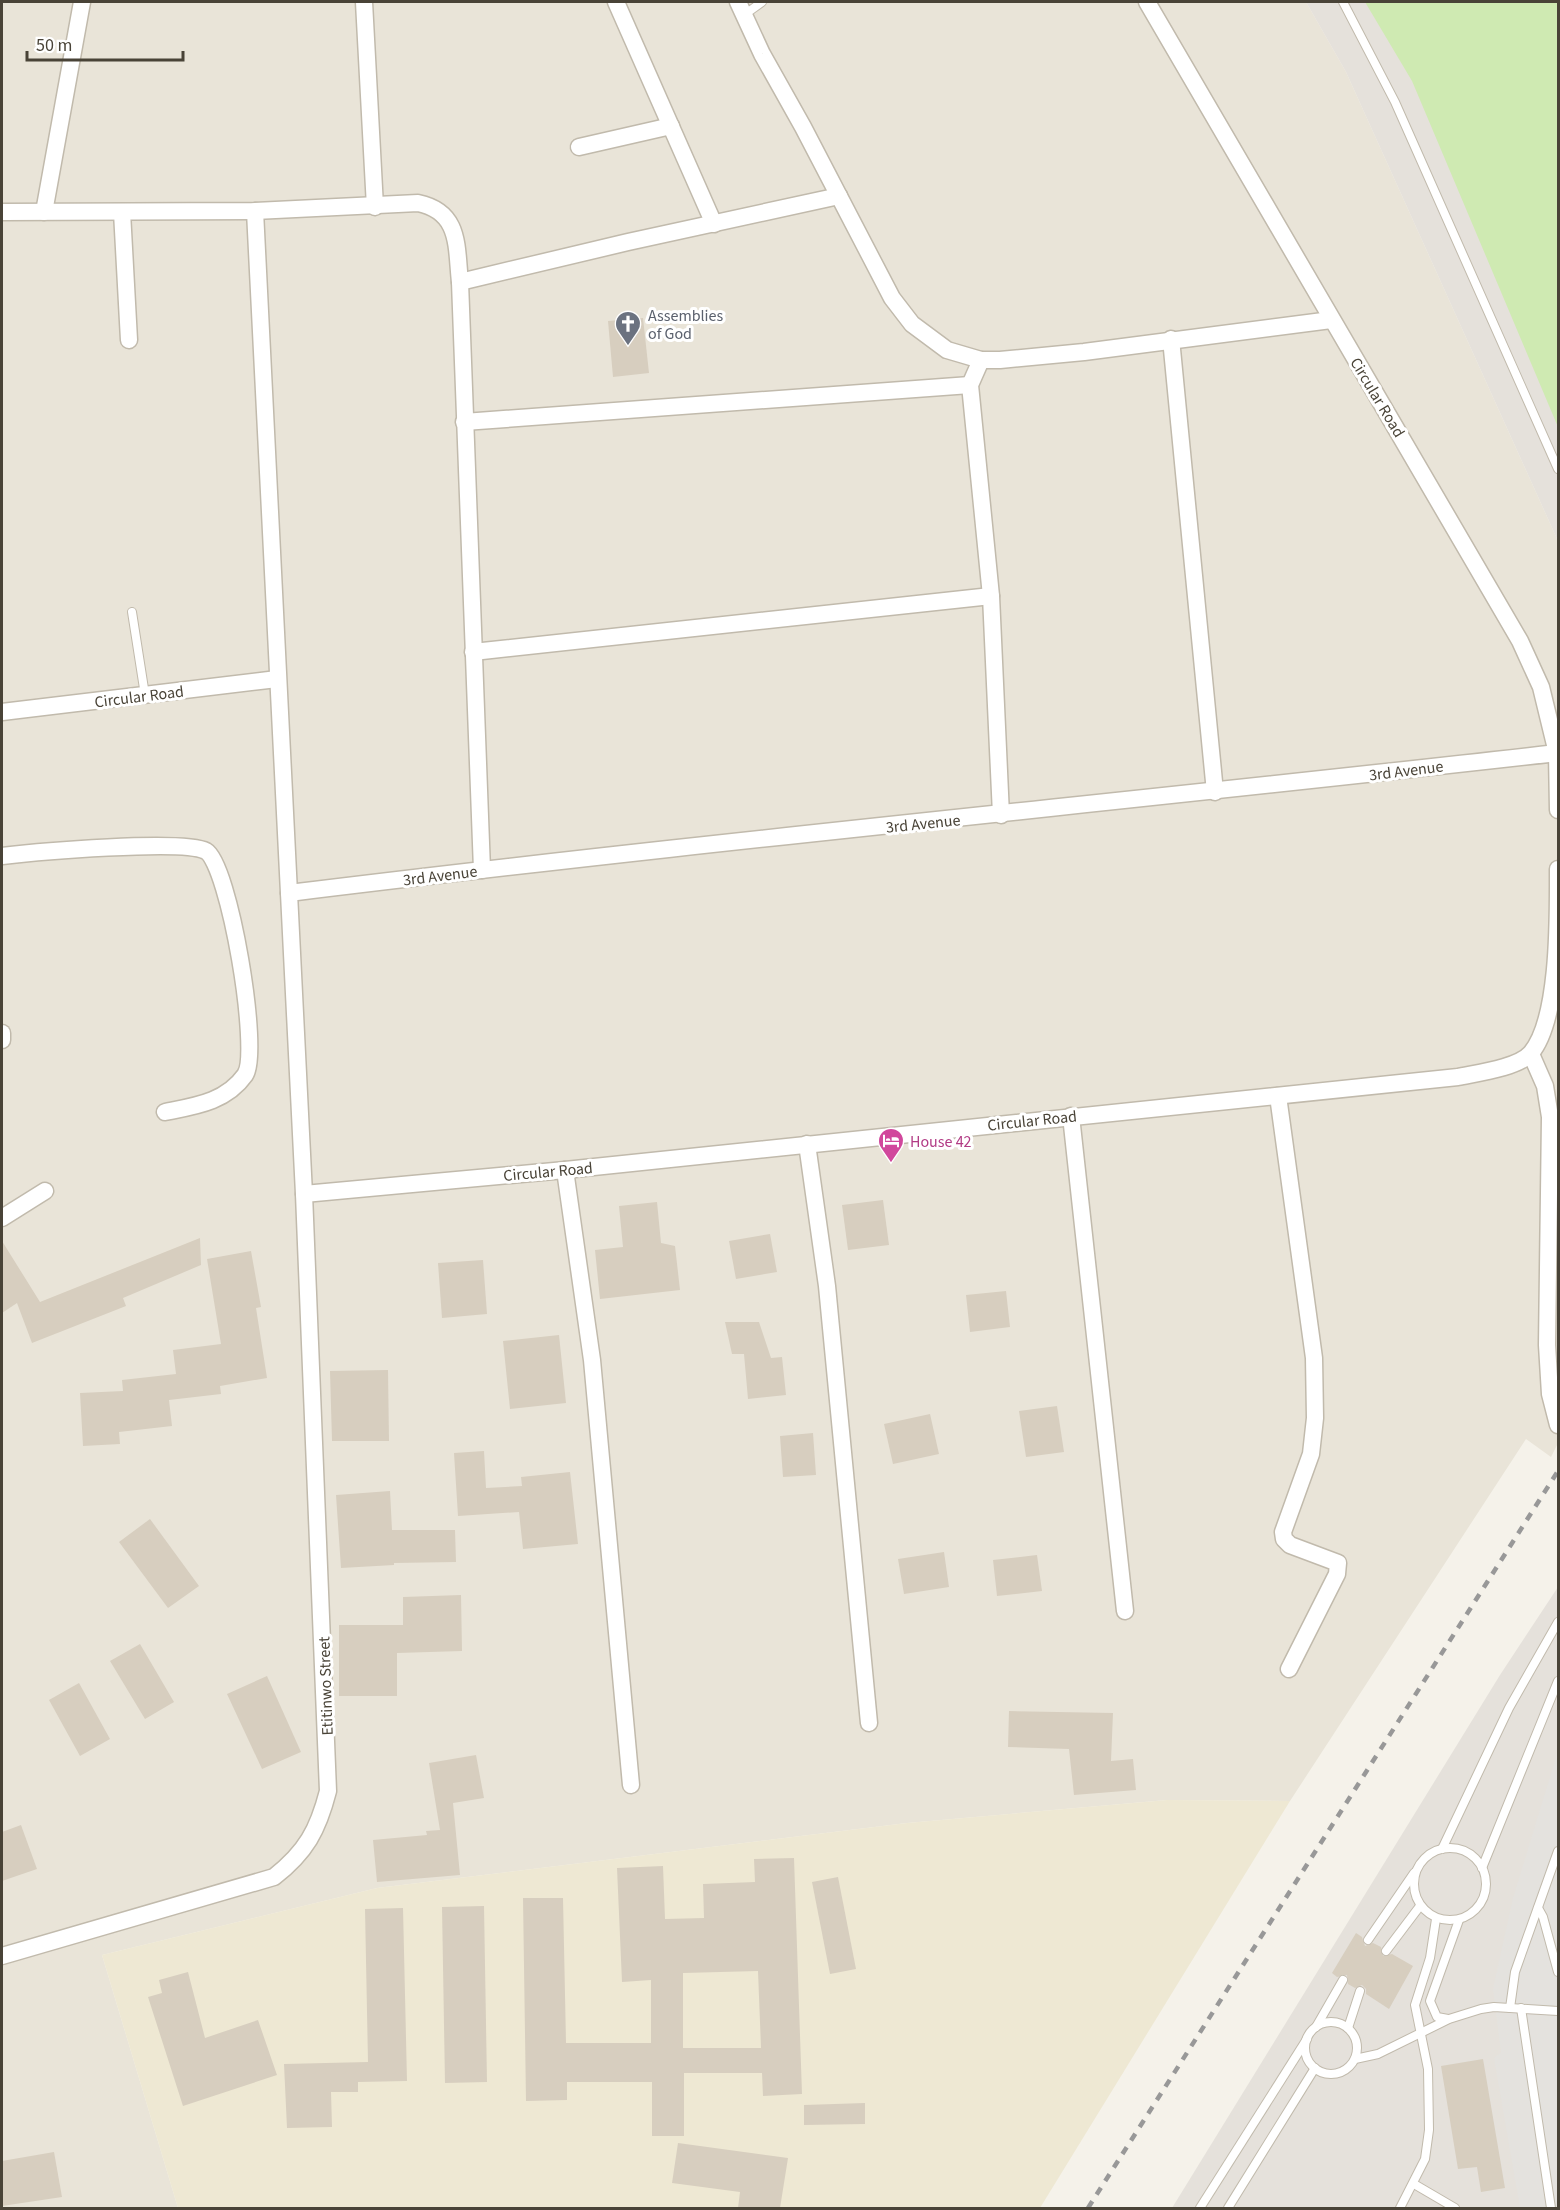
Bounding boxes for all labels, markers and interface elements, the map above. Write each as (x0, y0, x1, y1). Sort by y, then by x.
scale bar (27, 24, 183, 62)
text: 50 m (36, 33, 72, 58)
place label: Assemblies of God (648, 305, 723, 345)
church icon: Assemblies of God (613, 309, 643, 347)
street label: Circular Road (1345, 353, 1410, 442)
street label: Circular Road (93, 681, 185, 713)
street label: 3rd Avenue (1368, 756, 1445, 786)
street label: 3rd Avenue (885, 809, 961, 839)
street label: 3rd Avenue (402, 861, 479, 891)
street label: Circular Road (986, 1105, 1078, 1137)
hotel icon: House 42 (876, 1126, 906, 1164)
place label: House 42 (910, 1131, 972, 1153)
street label: Circular Road (502, 1157, 594, 1187)
street label: Etitinwo Street (313, 1636, 339, 1736)

